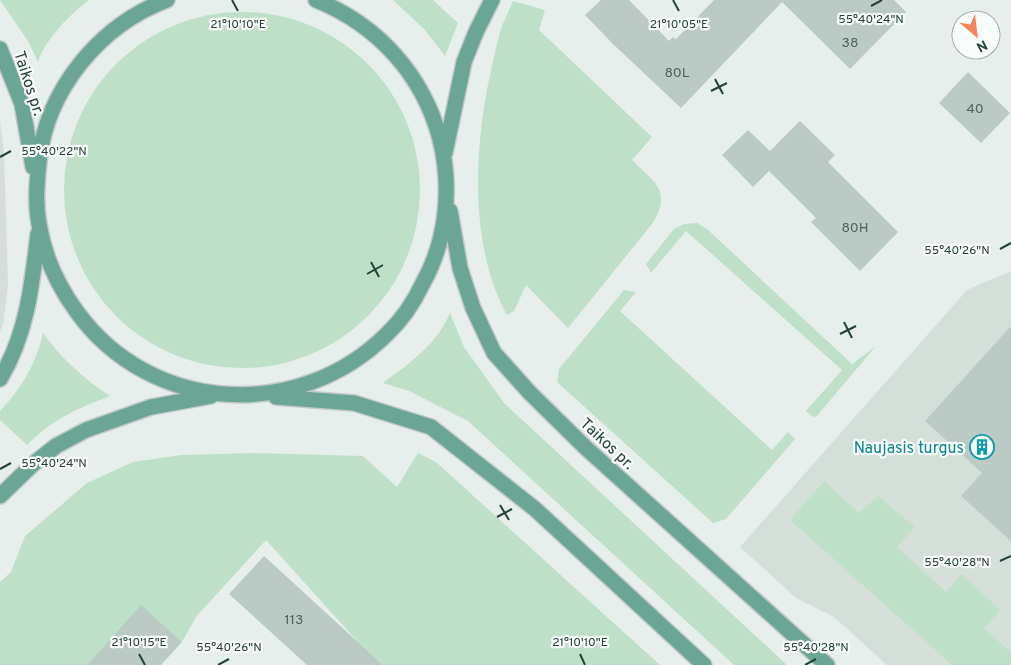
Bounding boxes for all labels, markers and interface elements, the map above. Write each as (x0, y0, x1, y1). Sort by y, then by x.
north arrow (951, 10, 1001, 60)
text: 55°40'24"N (838, 12, 904, 28)
text: 21°10'10"E (210, 17, 266, 33)
text: 21°10'05"E (650, 17, 708, 33)
house number: 38 (842, 35, 858, 52)
text: N (973, 35, 990, 55)
street label: Taikos pr. (8, 49, 48, 119)
house number: 80L (664, 65, 690, 82)
house number: 40 (966, 101, 984, 118)
text: 55°40'22"N (21, 144, 87, 160)
house number: 80H (841, 220, 869, 237)
text: 55°40'26"N (924, 243, 990, 259)
street label: Taikos pr. (575, 414, 638, 475)
building icon: Naujasis turgus (969, 434, 995, 460)
place label: Naujasis turgus (854, 439, 964, 459)
text: 55°40'24"N (21, 456, 87, 472)
text: 55°40'28"N (924, 555, 990, 571)
house number: 113 (285, 612, 303, 629)
text: 21°10'15"E (111, 635, 167, 651)
text: 21°10'10"E (552, 635, 608, 651)
text: 55°40'26"N (196, 640, 262, 656)
text: 55°40'28"N (783, 640, 849, 656)

